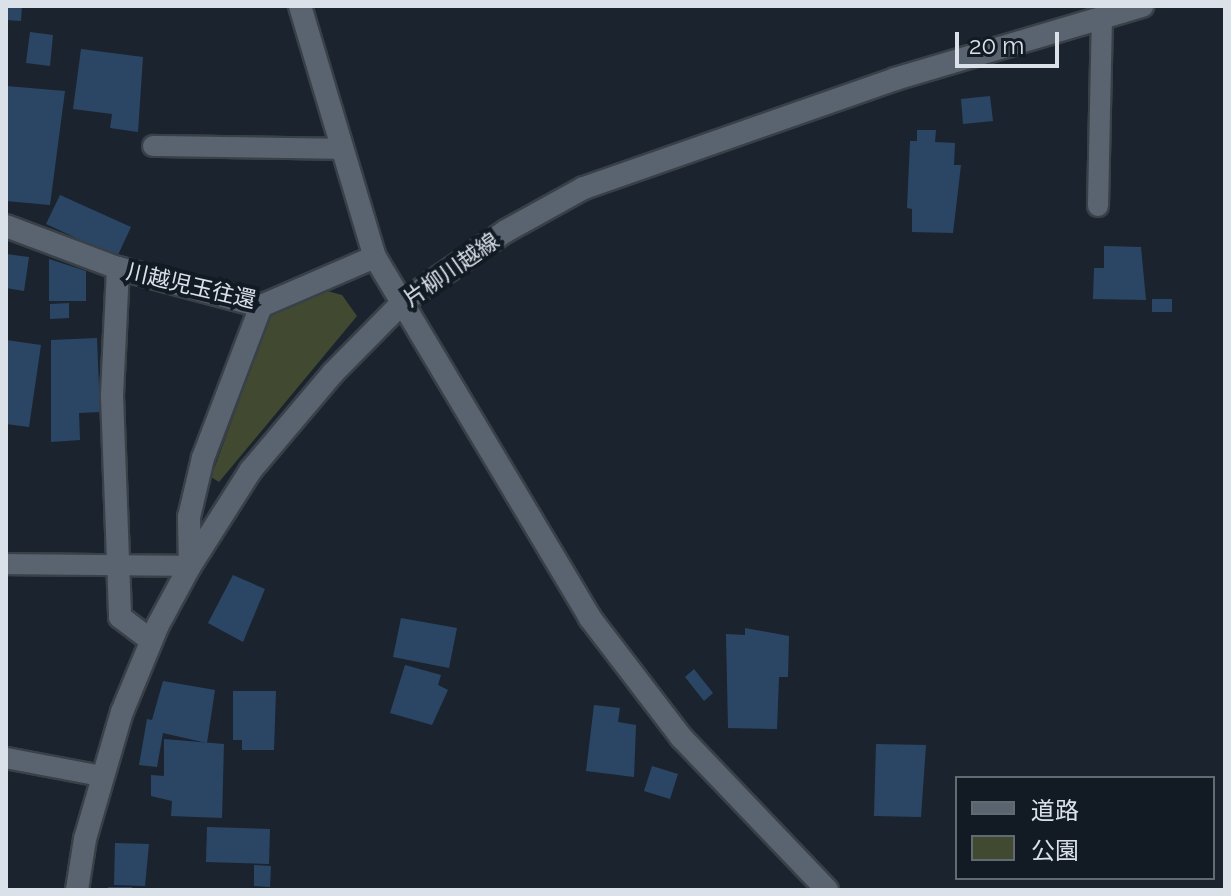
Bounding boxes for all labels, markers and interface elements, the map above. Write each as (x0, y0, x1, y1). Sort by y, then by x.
scale bar (959, 16, 1063, 66)
text: 20 m (969, 31, 1024, 60)
street label: 片柳川越線 (398, 228, 504, 312)
street label: 川越児玉往還 (124, 258, 258, 314)
legend (955, 776, 1215, 880)
text: 道路 (1031, 796, 1079, 825)
text: 公園 (1031, 836, 1079, 865)

